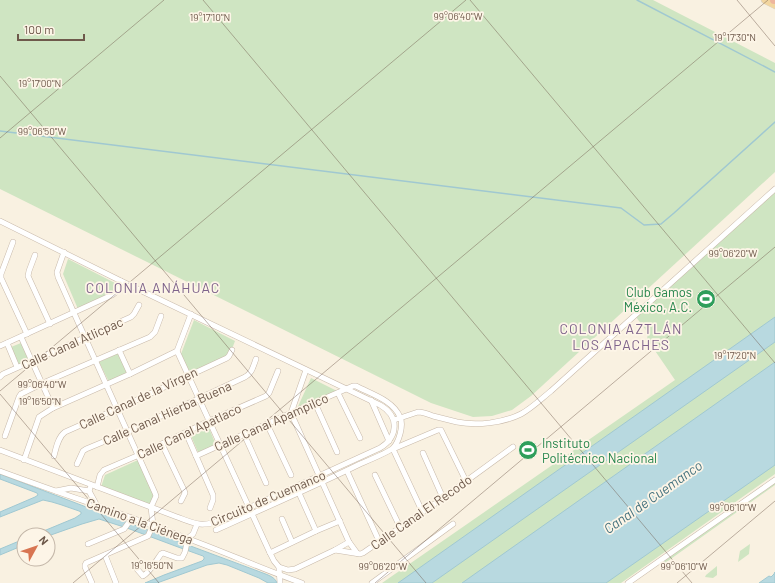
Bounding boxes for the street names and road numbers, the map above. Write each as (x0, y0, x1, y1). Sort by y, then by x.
street label: Calle Canal Atlicpac (19, 313, 126, 373)
street label: Calle Canal de la Virgen (76, 364, 200, 432)
street label: Calle Canal Hierba Buena (100, 377, 234, 449)
street label: Calle Canal Apampilco (211, 390, 331, 454)
street label: Calle Canal Apatlaco (134, 400, 244, 462)
street label: Circuito de Cuemanco (208, 466, 328, 530)
street label: Calle Canal El Recodo (367, 471, 475, 553)
street label: Camino a la Ciénega (85, 494, 195, 548)

